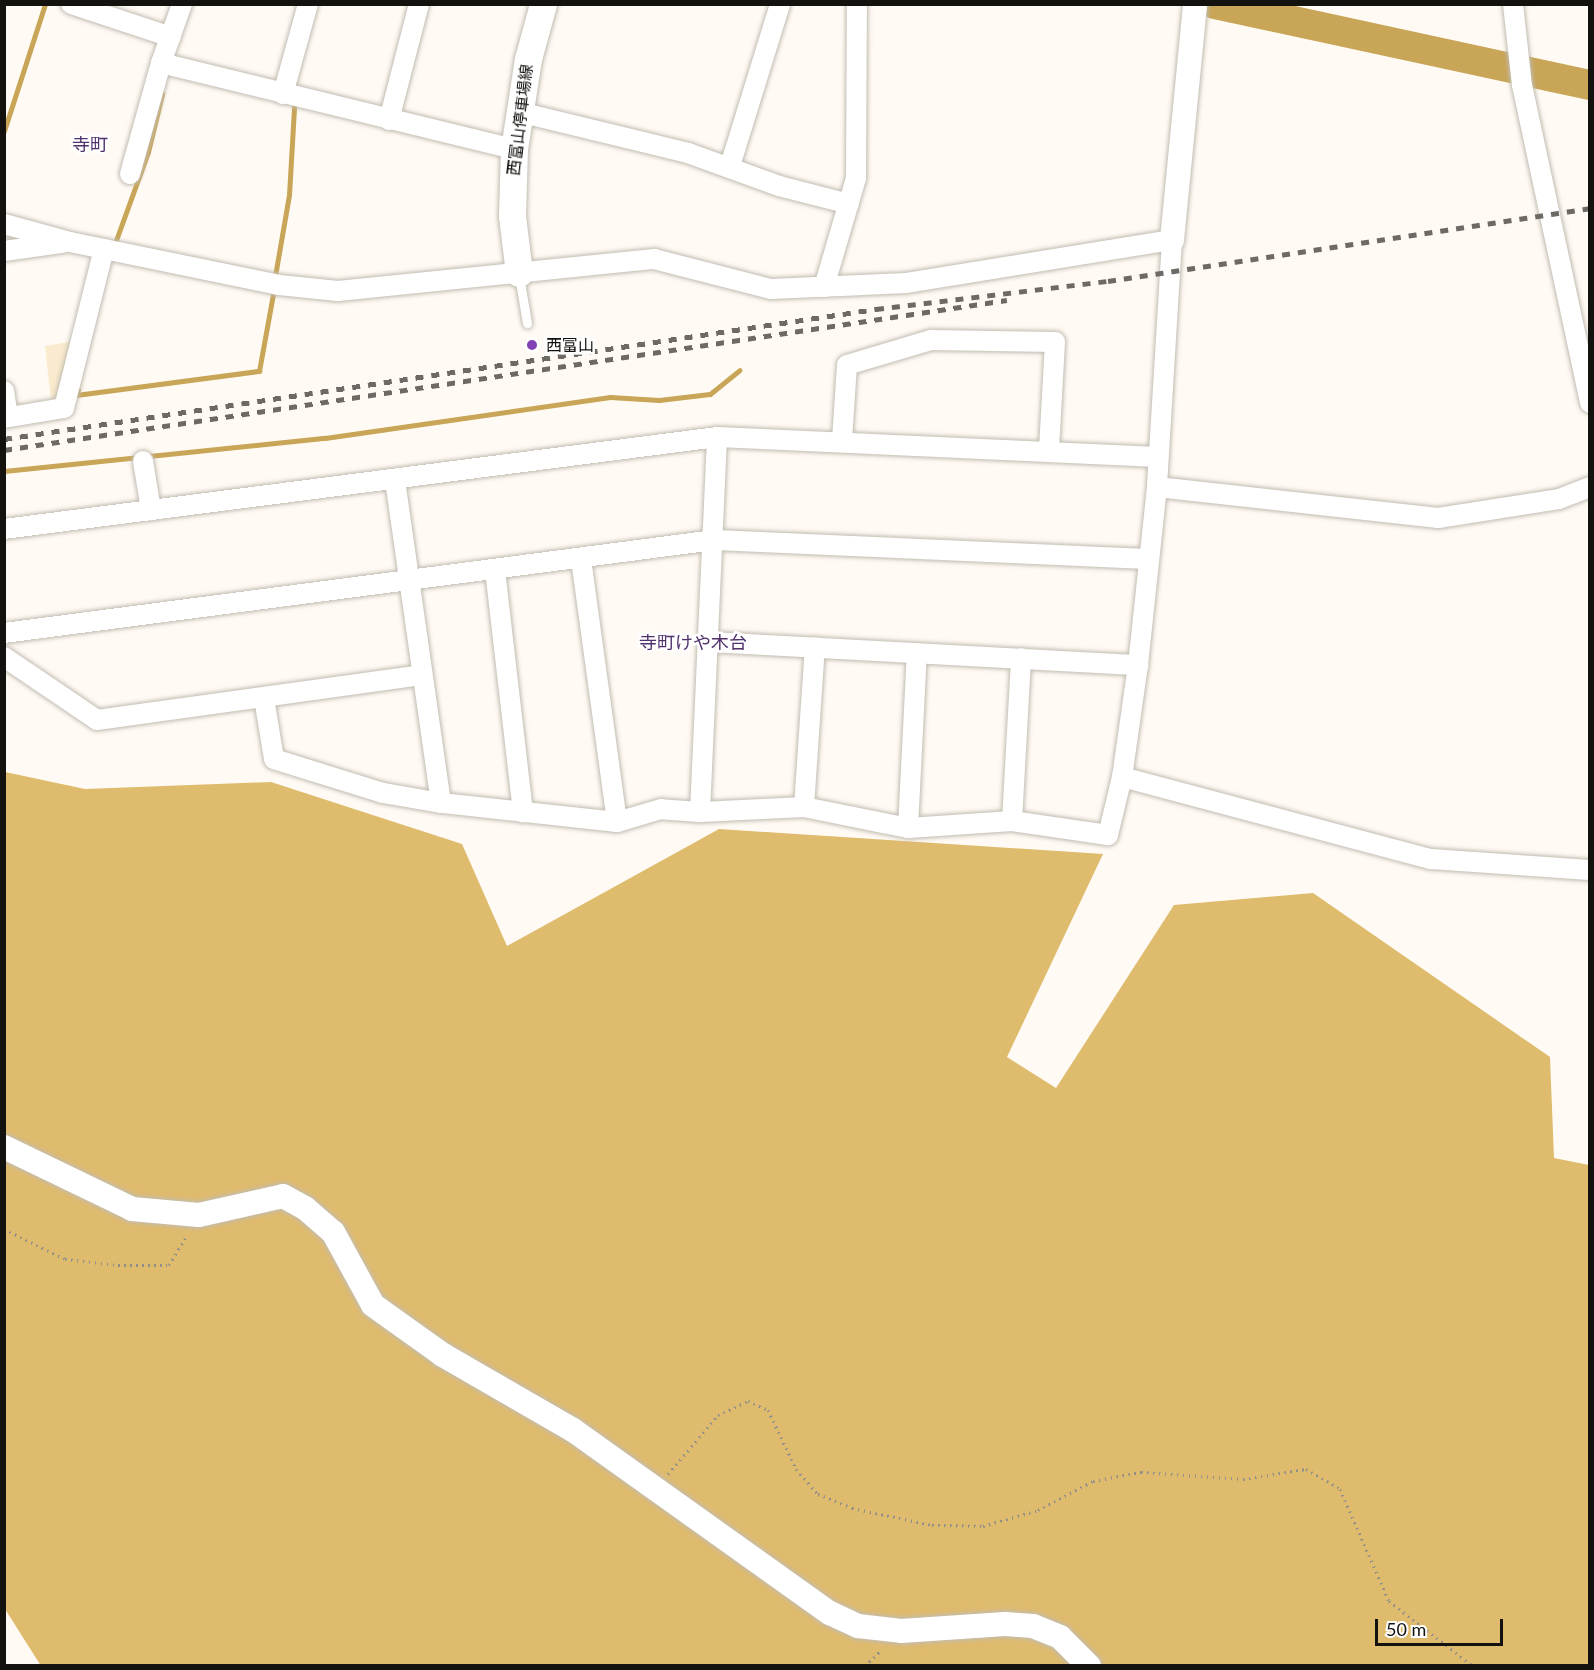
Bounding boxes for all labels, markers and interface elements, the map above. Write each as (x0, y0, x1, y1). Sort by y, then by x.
street label: 西富山停車場線 (504, 63, 536, 177)
district label: 寺町 (72, 133, 108, 155)
place label: 西富山 (546, 335, 594, 355)
marker: 西富山 (523, 336, 541, 354)
district label: 寺町けや木台 (639, 631, 747, 653)
scale bar (1378, 1607, 1506, 1645)
text: 50 m (1386, 1618, 1426, 1640)

